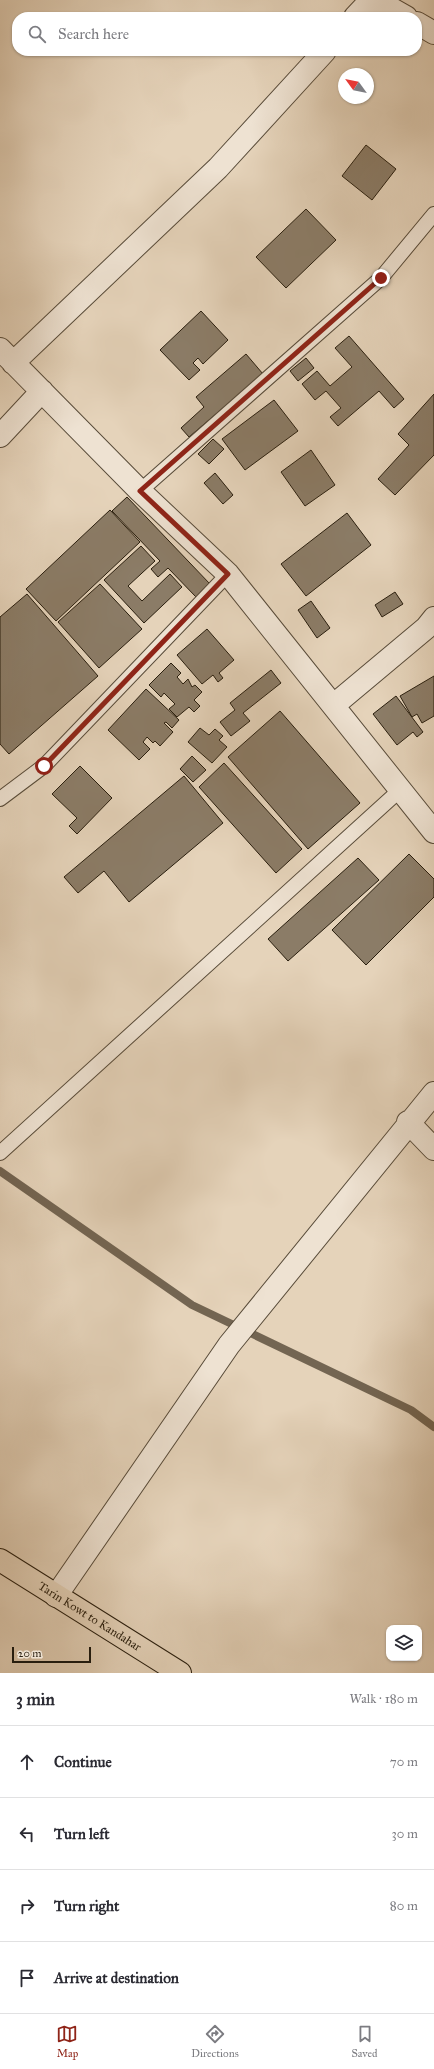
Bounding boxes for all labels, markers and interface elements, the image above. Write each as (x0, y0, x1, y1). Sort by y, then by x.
search box (12, 12, 422, 56)
icon: search (26, 23, 48, 45)
text: Search here (58, 25, 129, 43)
north arrow (338, 68, 374, 104)
route end (372, 269, 390, 287)
route start (35, 757, 53, 775)
street label: Tarin Kowt to Kandahar (36, 1579, 144, 1654)
map controls (386, 1625, 422, 1661)
button: layers (386, 1625, 422, 1661)
scale bar (12, 1645, 91, 1664)
text: 20 m (18, 1647, 41, 1660)
text: 3 min (16, 1689, 55, 1710)
text: Walk · 180 m (349, 1691, 418, 1707)
icon: ahead (16, 1751, 38, 1773)
text: Continue (54, 1753, 112, 1771)
text: 70 m (390, 1754, 418, 1770)
icon: left (16, 1823, 38, 1845)
text: Turn left (54, 1825, 110, 1843)
text: 30 m (392, 1826, 418, 1842)
icon: right (16, 1895, 38, 1917)
text: Turn right (54, 1897, 119, 1915)
text: 80 m (390, 1898, 418, 1914)
icon: arrive (16, 1967, 38, 1989)
text: Arrive at destination (54, 1969, 179, 1987)
tab: Map (56, 2023, 78, 2060)
tab: Directions (191, 2023, 239, 2060)
tab: Saved (351, 2023, 378, 2060)

